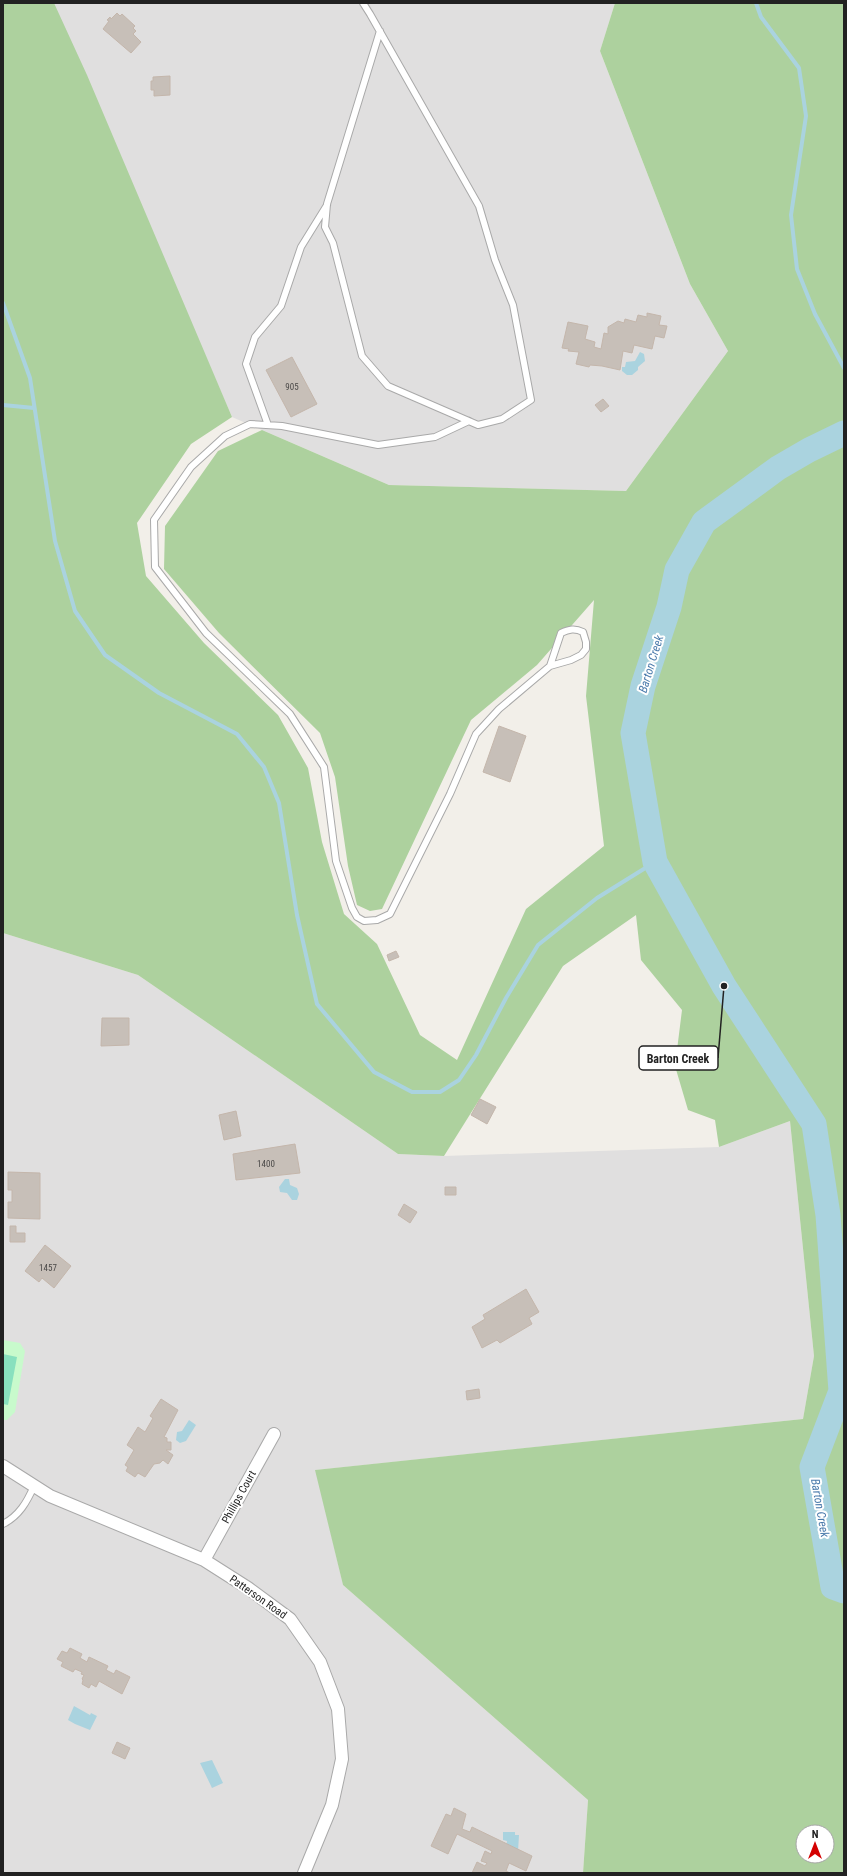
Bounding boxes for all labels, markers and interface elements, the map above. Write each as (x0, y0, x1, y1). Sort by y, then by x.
house number: 905 (285, 382, 299, 392)
water label: Barton Creek (636, 633, 667, 694)
callout: Barton Creek (639, 1046, 718, 1070)
text: Barton Creek (647, 1052, 710, 1066)
house number: 1400 (257, 1159, 275, 1169)
house number: 1457 (39, 1263, 57, 1273)
street label: Phillips Court (219, 1468, 259, 1526)
water label: Barton Creek (808, 1477, 832, 1539)
street label: Patterson Road (227, 1573, 289, 1621)
north arrow (795, 1824, 835, 1864)
text: N (812, 1828, 819, 1841)

